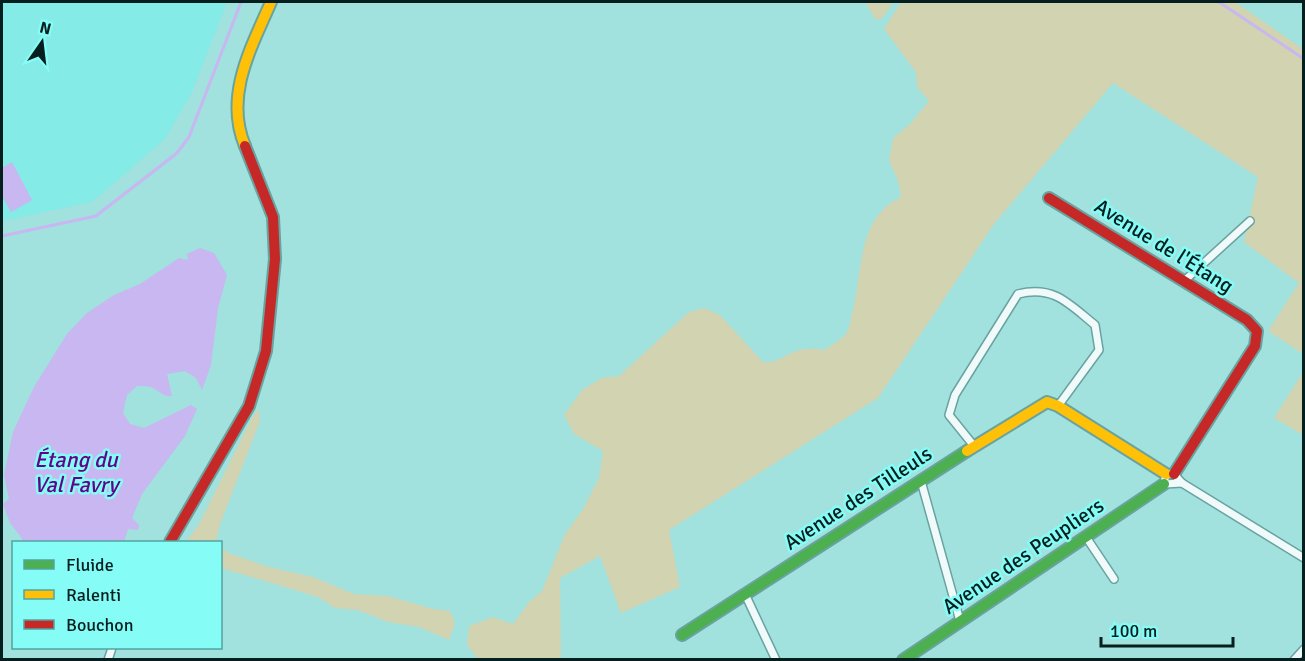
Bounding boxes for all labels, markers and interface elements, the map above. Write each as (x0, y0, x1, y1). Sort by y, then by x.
north arrow (12, 12, 72, 72)
text: N (38, 17, 53, 39)
street label: Avenue de l'Étang (1090, 193, 1238, 299)
street label: Avenue des Tilleuls (779, 441, 937, 555)
water label: Étang du Val Favry (34, 446, 121, 498)
street label: Avenue des Peupliers (937, 492, 1109, 620)
legend (12, 541, 222, 649)
text: Fluide (66, 554, 114, 576)
text: Ralenti (66, 584, 121, 606)
scale bar (1101, 610, 1233, 648)
text: Bouchon (66, 614, 134, 636)
text: 100 m (1110, 620, 1157, 642)

